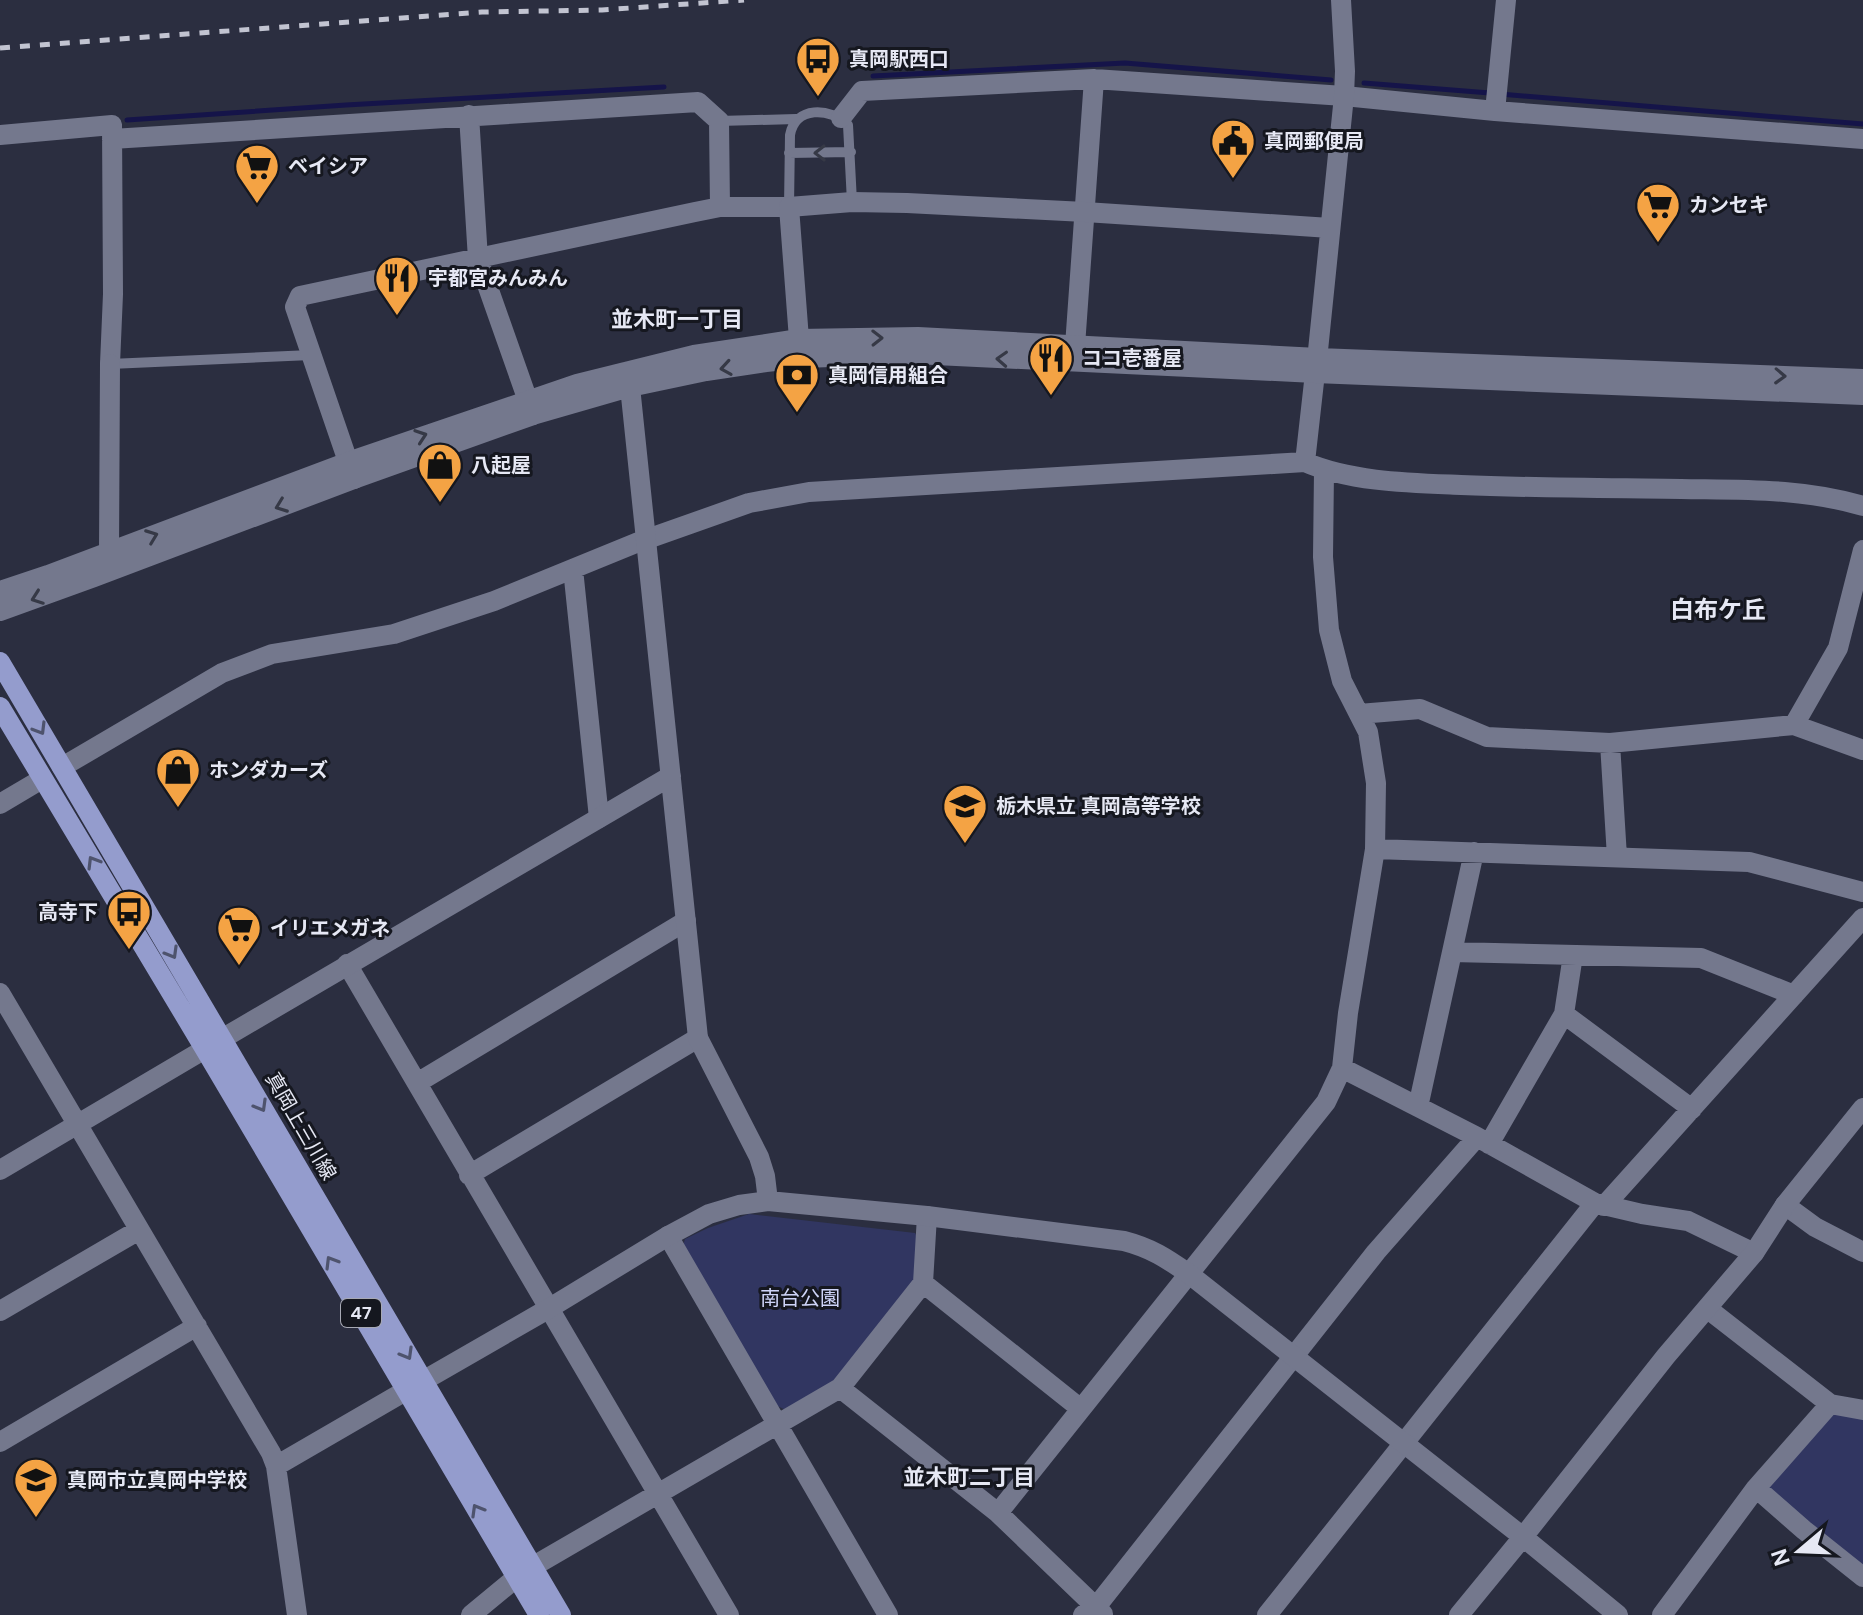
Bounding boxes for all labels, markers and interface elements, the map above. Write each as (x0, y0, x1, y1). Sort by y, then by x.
bus stop icon: 真岡駅西口 (794, 35, 842, 98)
place label: 真岡駅西口 (849, 46, 949, 72)
public building icon: 真岡郵便局 (1209, 117, 1257, 180)
place label: 真岡郵便局 (1264, 128, 1364, 154)
supermarket icon: ベイシア (233, 142, 281, 205)
one-way arrow (813, 144, 826, 161)
place label: ベイシア (288, 153, 368, 179)
supermarket icon: カンセキ (1634, 181, 1682, 244)
place label: カンセキ (1689, 192, 1769, 218)
restaurant icon: 宇都宮みんみん (373, 254, 421, 317)
place label: 宇都宮みんみん (428, 265, 568, 291)
district label: 並木町一丁目 (611, 305, 743, 334)
one-way arrow (871, 329, 884, 347)
restaurant icon: ココ壱番屋 (1027, 334, 1075, 397)
place label: ココ壱番屋 (1082, 345, 1182, 371)
one-way arrow (995, 350, 1008, 367)
bank icon: 真岡信用組合 (773, 351, 821, 414)
one-way arrow (719, 359, 733, 376)
place label: 真岡信用組合 (828, 362, 948, 388)
one-way arrow (1774, 367, 1787, 384)
one-way arrow (414, 430, 428, 446)
shop icon: 八起屋 (416, 441, 464, 504)
place label: 八起屋 (471, 452, 531, 478)
one-way arrow (275, 496, 289, 513)
one-way arrow (144, 529, 158, 546)
one-way arrow (31, 588, 45, 605)
district label: 白布ケ丘 (1670, 594, 1766, 625)
one-way arrow (30, 720, 46, 735)
shop icon: ホンダカーズ (154, 746, 202, 809)
place label: ホンダカーズ (209, 757, 328, 783)
school or university icon: 栃木県立 真岡高等学校 (941, 782, 989, 845)
place label: 栃木県立 真岡高等学校 (996, 793, 1201, 819)
one-way arrow (87, 856, 102, 871)
bus stop icon: 高寺下 (105, 888, 153, 951)
place label: 高寺下 (38, 899, 98, 925)
supermarket icon: イリエメガネ (215, 904, 263, 967)
place label: イリエメガネ (270, 915, 390, 941)
one-way arrow (162, 944, 178, 959)
street label: 真岡上三川線 (260, 1068, 342, 1184)
one-way arrow (251, 1097, 267, 1112)
one-way arrow (325, 1256, 341, 1271)
park label: 南台公園 (760, 1285, 840, 1311)
road number: 47 (341, 1299, 381, 1327)
one-way arrow (397, 1345, 413, 1360)
school or university icon: 真岡市立真岡中学校 (12, 1456, 60, 1519)
district label: 並木町二丁目 (903, 1463, 1035, 1492)
place label: 真岡市立真岡中学校 (67, 1467, 247, 1493)
one-way arrow (471, 1504, 487, 1519)
north arrow (1759, 1511, 1839, 1591)
text: N (1764, 1545, 1797, 1570)

